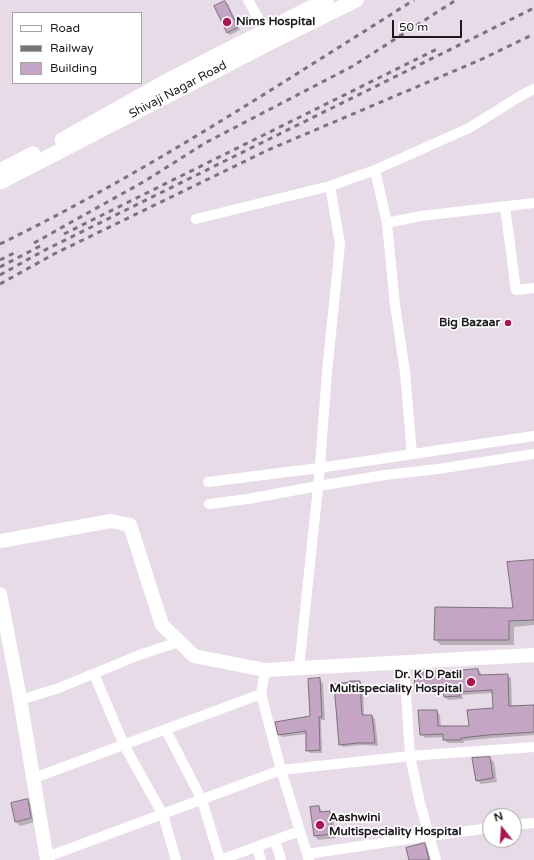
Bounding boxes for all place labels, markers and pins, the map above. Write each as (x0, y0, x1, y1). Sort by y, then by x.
place label: Nims Hospital (236, 15, 315, 29)
marker: Nims Hospital (221, 16, 233, 28)
place label: Big Bazaar (439, 316, 500, 330)
marker: Big Bazaar (503, 318, 513, 328)
place label: Dr. K D Patil Multispeciality Hospital (330, 668, 462, 696)
marker: Dr. K D Patil Multispeciality Hospital (465, 676, 477, 688)
place label: Aashwini Multispeciality Hospital (329, 811, 461, 839)
marker: Aashwini Multispeciality Hospital (314, 819, 326, 831)

